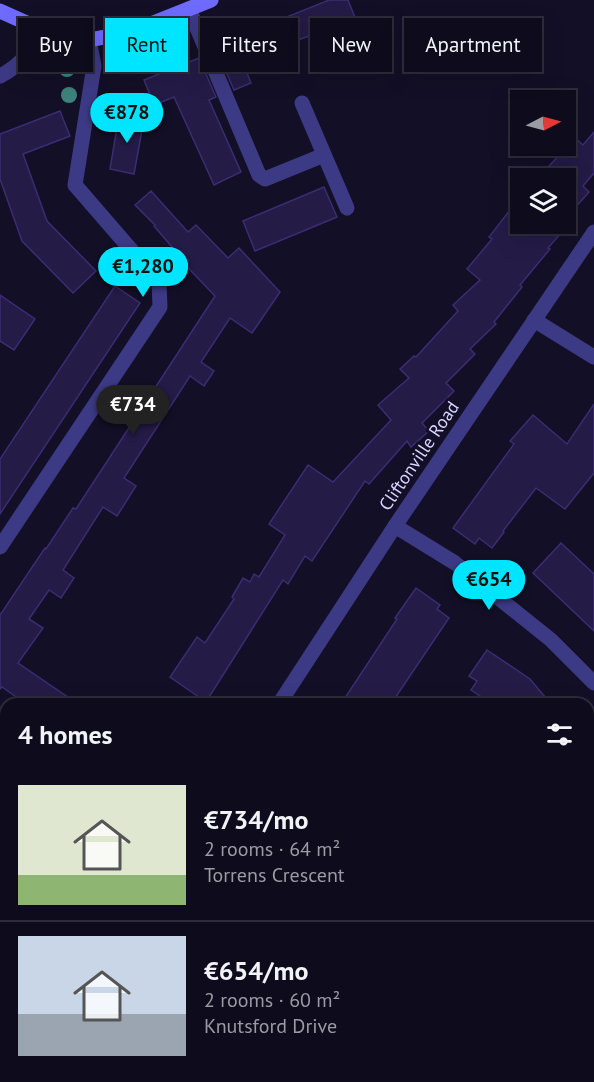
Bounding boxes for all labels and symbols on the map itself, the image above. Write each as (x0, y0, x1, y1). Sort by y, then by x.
north arrow (510, 90, 576, 156)
pin: €878 (91, 93, 163, 144)
pin: €1,280 (94, 247, 192, 298)
pin: €734 (97, 385, 169, 436)
street label: Cliftonville Road (373, 397, 464, 515)
pin: €654 (453, 560, 525, 611)

